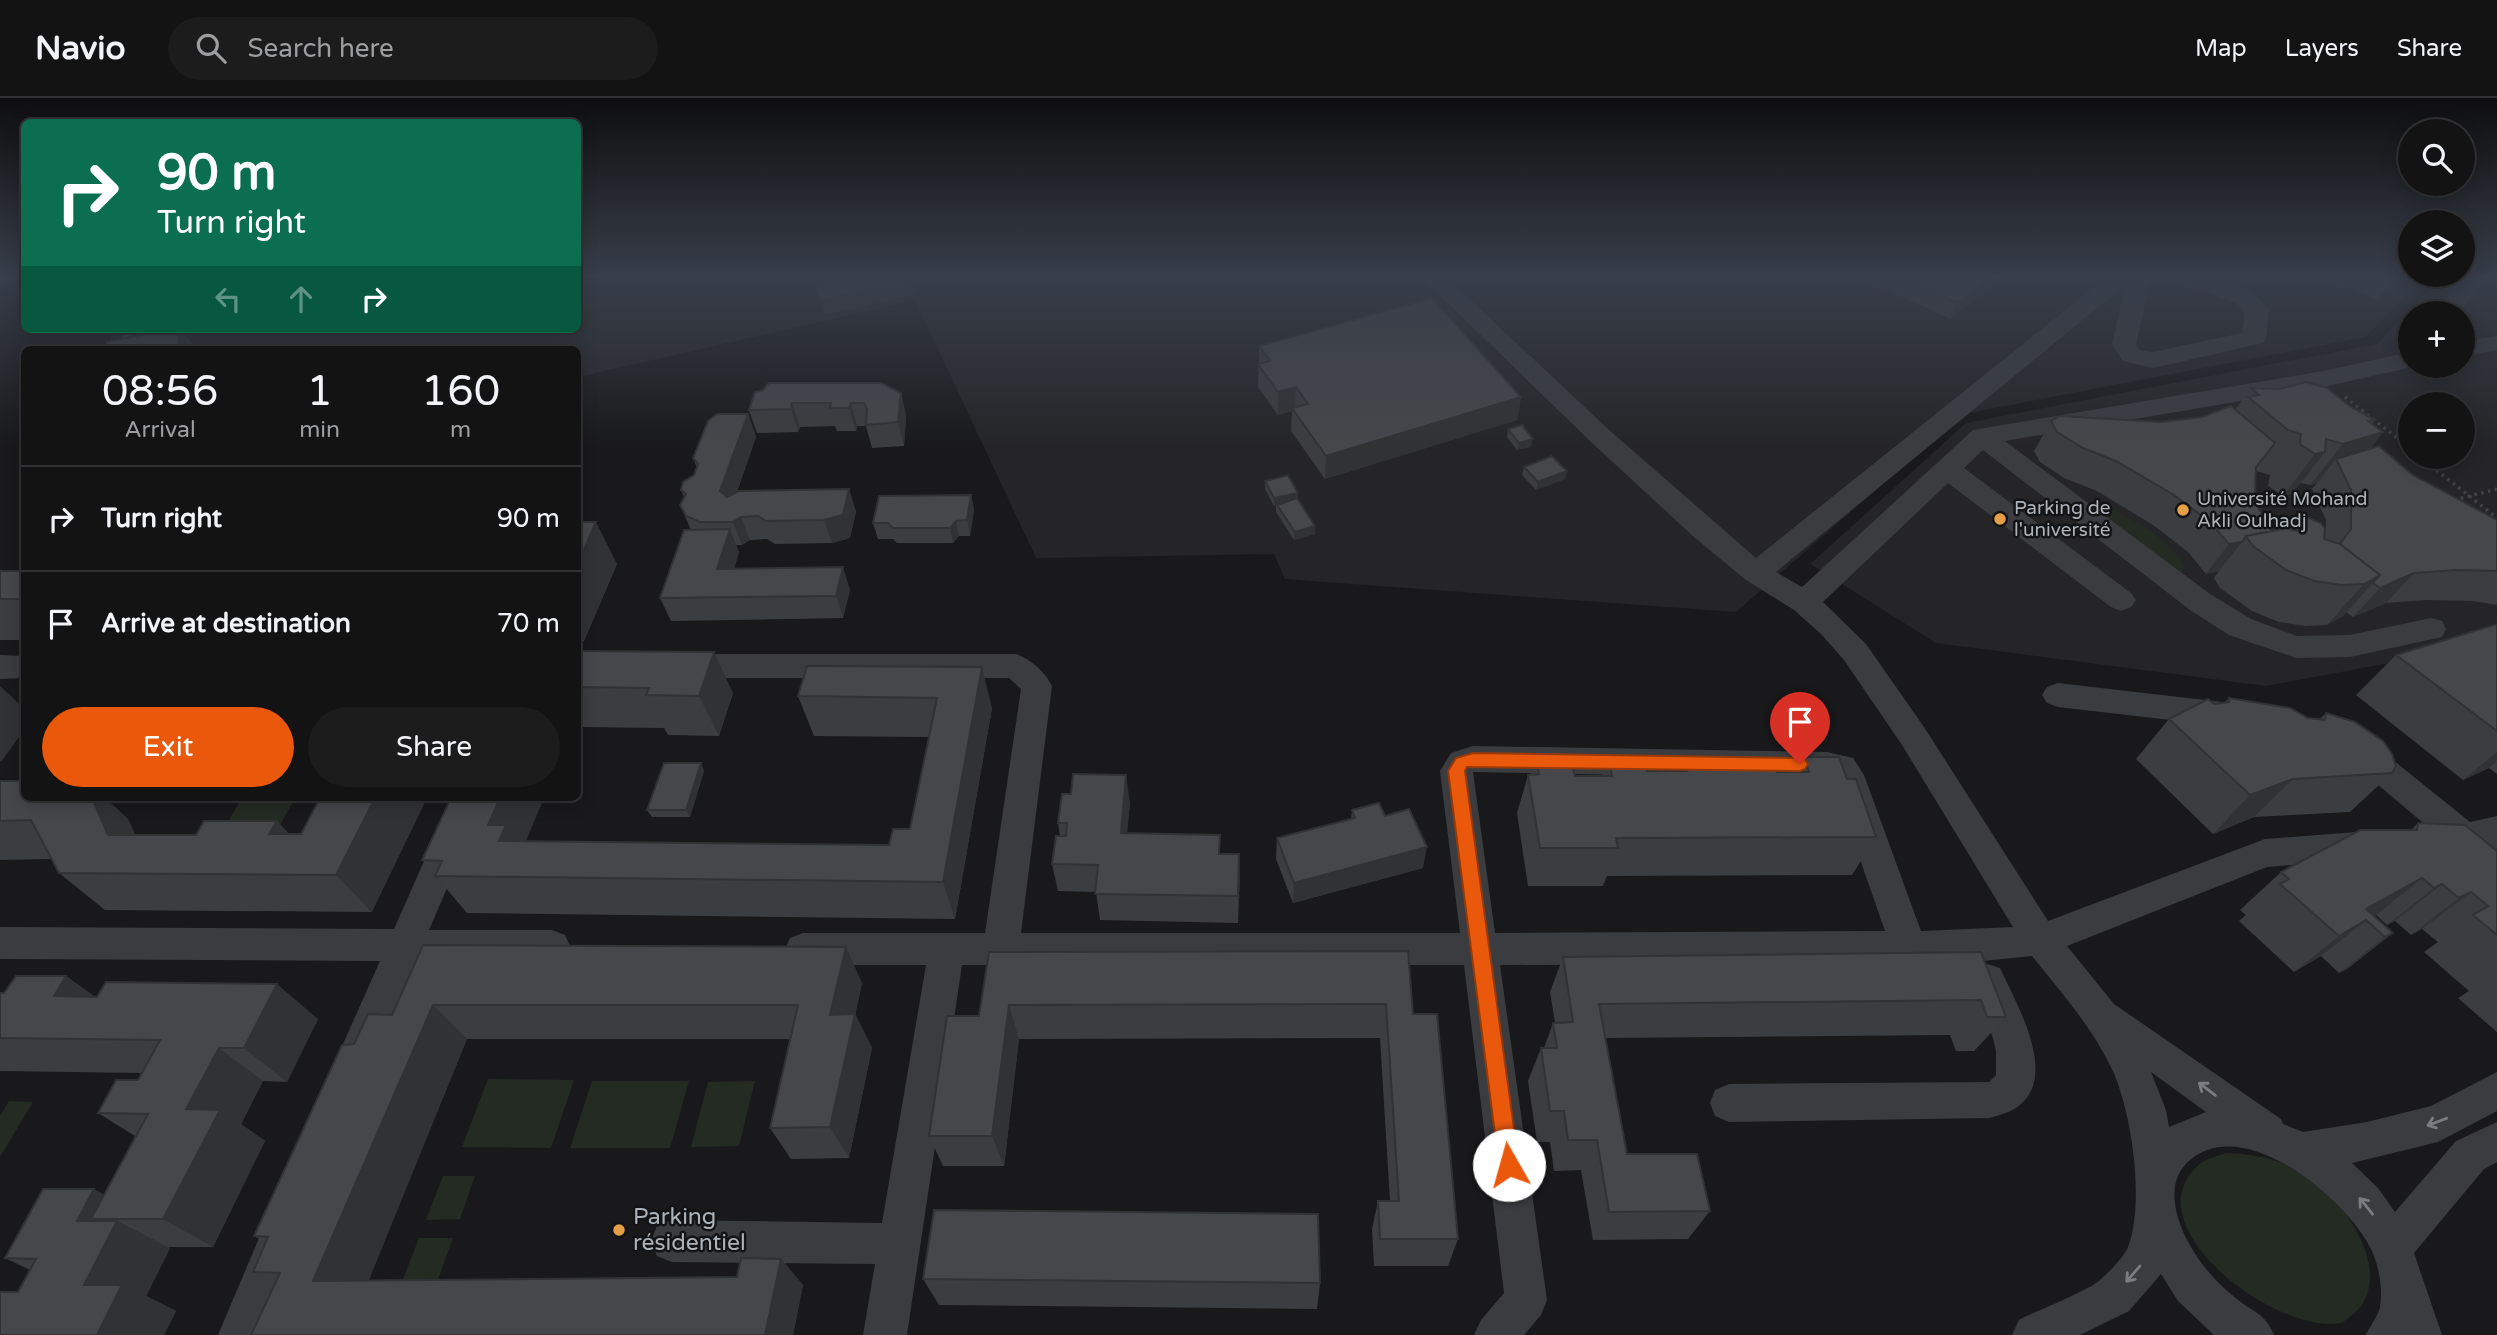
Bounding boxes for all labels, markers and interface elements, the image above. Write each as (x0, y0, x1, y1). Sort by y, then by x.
search box (168, 17, 658, 80)
text: Navio (35, 29, 126, 68)
icon: search (192, 29, 230, 67)
text: Search here (248, 33, 394, 64)
text: Map (2195, 34, 2247, 63)
text: Layers (2285, 34, 2359, 63)
text: Share (2397, 34, 2462, 63)
map controls (2398, 119, 2475, 469)
button: search (2398, 119, 2475, 196)
text: 90 m (157, 144, 276, 203)
icon: right (42, 147, 133, 238)
text: Turn right (157, 204, 306, 242)
button: layers (2398, 210, 2475, 287)
icon: left (209, 280, 247, 318)
icon: ahead (282, 280, 320, 318)
icon: right (355, 280, 393, 318)
button: + (2398, 301, 2475, 378)
text: 08:56 (102, 366, 218, 417)
text: 1 (306, 366, 333, 417)
text: 160 (421, 366, 500, 417)
button: − (2398, 392, 2475, 469)
text: Arrival (125, 416, 196, 444)
text: min (299, 416, 340, 444)
text: m (450, 416, 471, 444)
place label: Université Mohand Akli Oulhadj (2197, 488, 2367, 532)
place label: Parking de l'université (2014, 497, 2111, 541)
icon: right (42, 500, 80, 538)
marker: Université Mohand Akli Oulhadj (2175, 502, 2191, 518)
text: Turn right (101, 503, 222, 534)
text: 90 m (497, 503, 560, 534)
marker: Parking de l'université (1992, 511, 2008, 527)
icon: arrive (42, 605, 80, 643)
text: Arrive at destination (101, 608, 351, 639)
text: 70 m (497, 608, 560, 639)
pin (1770, 692, 1830, 764)
icon: arrive (1781, 703, 1819, 741)
button: Exit (42, 707, 294, 787)
button: Share (308, 707, 560, 787)
one-way arrow (2198, 1081, 2217, 1096)
one-way arrow (2427, 1116, 2448, 1129)
position arrow (1472, 1128, 1546, 1202)
one-way arrow (2358, 1198, 2374, 1216)
place label: Parking résidentiel (633, 1203, 746, 1257)
marker: Parking résidentiel (611, 1222, 627, 1238)
one-way arrow (2125, 1265, 2141, 1283)

